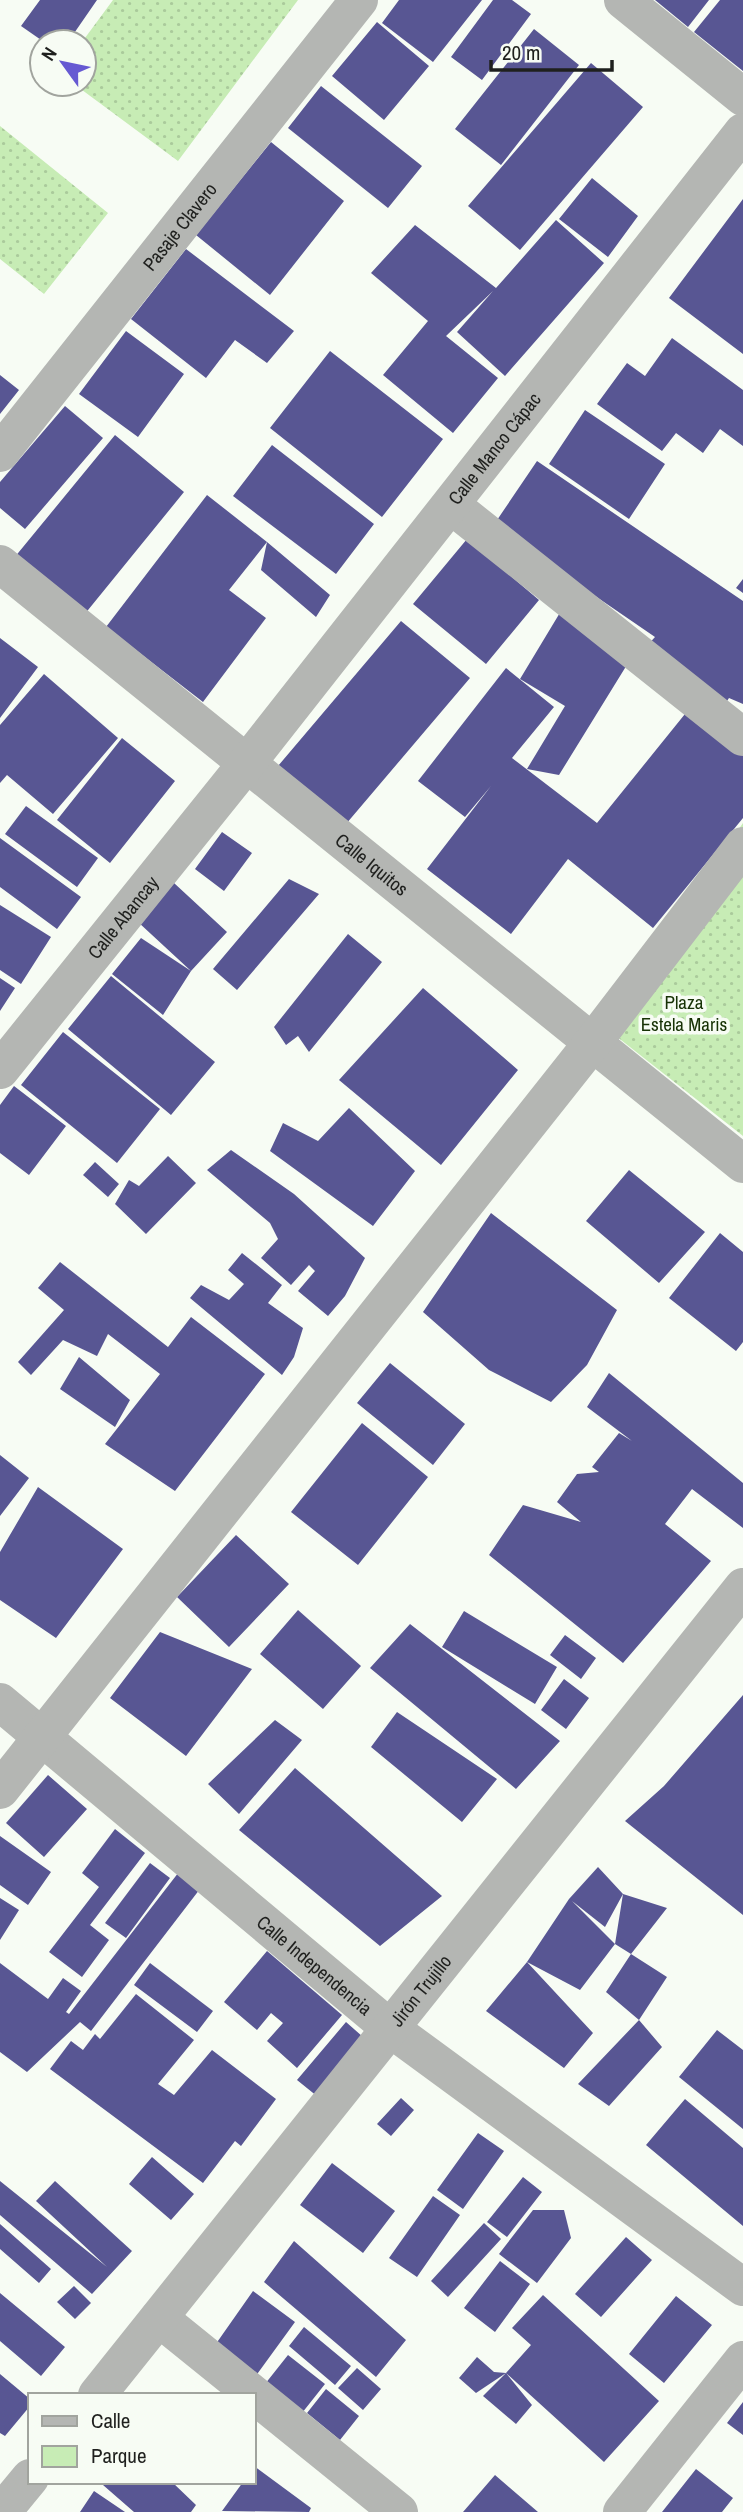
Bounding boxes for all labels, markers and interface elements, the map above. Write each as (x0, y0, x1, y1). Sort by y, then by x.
north arrow (28, 28, 98, 98)
scale bar (491, 28, 612, 72)
text: 20 m (502, 38, 540, 67)
text: N (35, 42, 63, 66)
street label: Pasaje Clavero (136, 177, 223, 276)
street label: Calle Manco Cápac (442, 387, 547, 510)
street label: Calle Iquitos (330, 827, 414, 902)
street label: Calle Abancay (81, 870, 164, 964)
park label: Plaza Estela Maris (641, 989, 727, 1037)
street label: Calle Independencia (251, 1909, 378, 2021)
street label: Jirón Trujillo (384, 1949, 457, 2032)
legend (28, 2393, 256, 2484)
text: Calle (91, 2406, 130, 2435)
text: Parque (91, 2441, 147, 2470)

